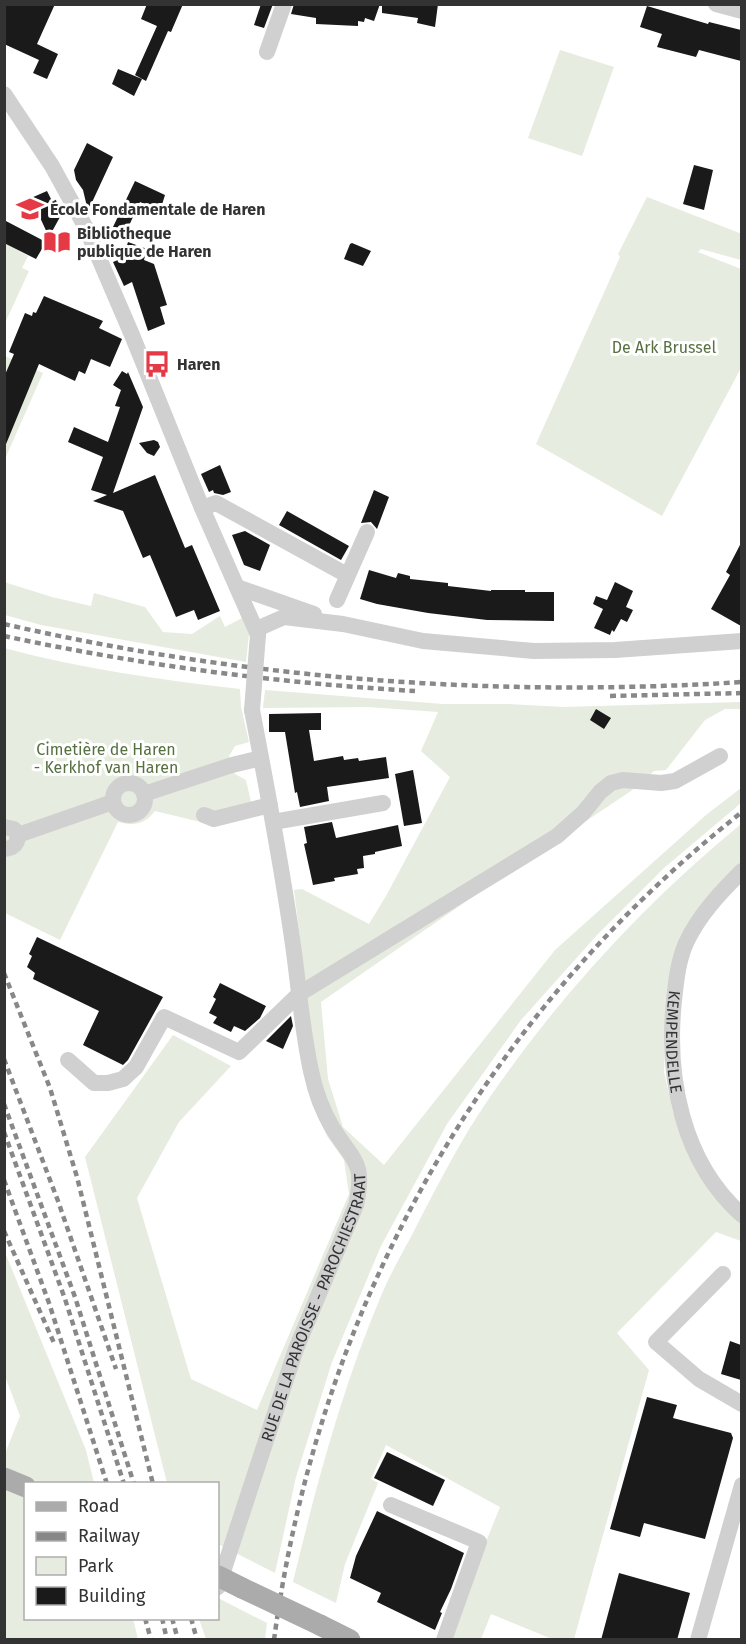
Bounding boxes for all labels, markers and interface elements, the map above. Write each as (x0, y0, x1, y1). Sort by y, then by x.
school or university icon: École Fondamentale de Haren (15, 194, 45, 224)
place label: École Fondamentale de Haren (50, 199, 265, 219)
place label: Bibliotheque publique de Haren (77, 224, 212, 261)
library icon: Bibliotheque publique de Haren (42, 227, 72, 257)
park label: De Ark Brussel (612, 338, 717, 357)
bus stop icon: Haren (142, 349, 172, 379)
place label: Haren (177, 355, 220, 374)
park label: Cimetière de Haren - Kerkhof van Haren (34, 740, 178, 777)
street label: KEMPENDELLE (662, 990, 686, 1095)
street label: RUE DE LA PAROISSE - PAROCHIESTRAAT (257, 1172, 370, 1444)
legend (24, 1482, 219, 1620)
text: Road (78, 1495, 120, 1517)
text: Railway (78, 1525, 140, 1547)
text: Park (78, 1555, 114, 1577)
text: Building (78, 1585, 146, 1607)

